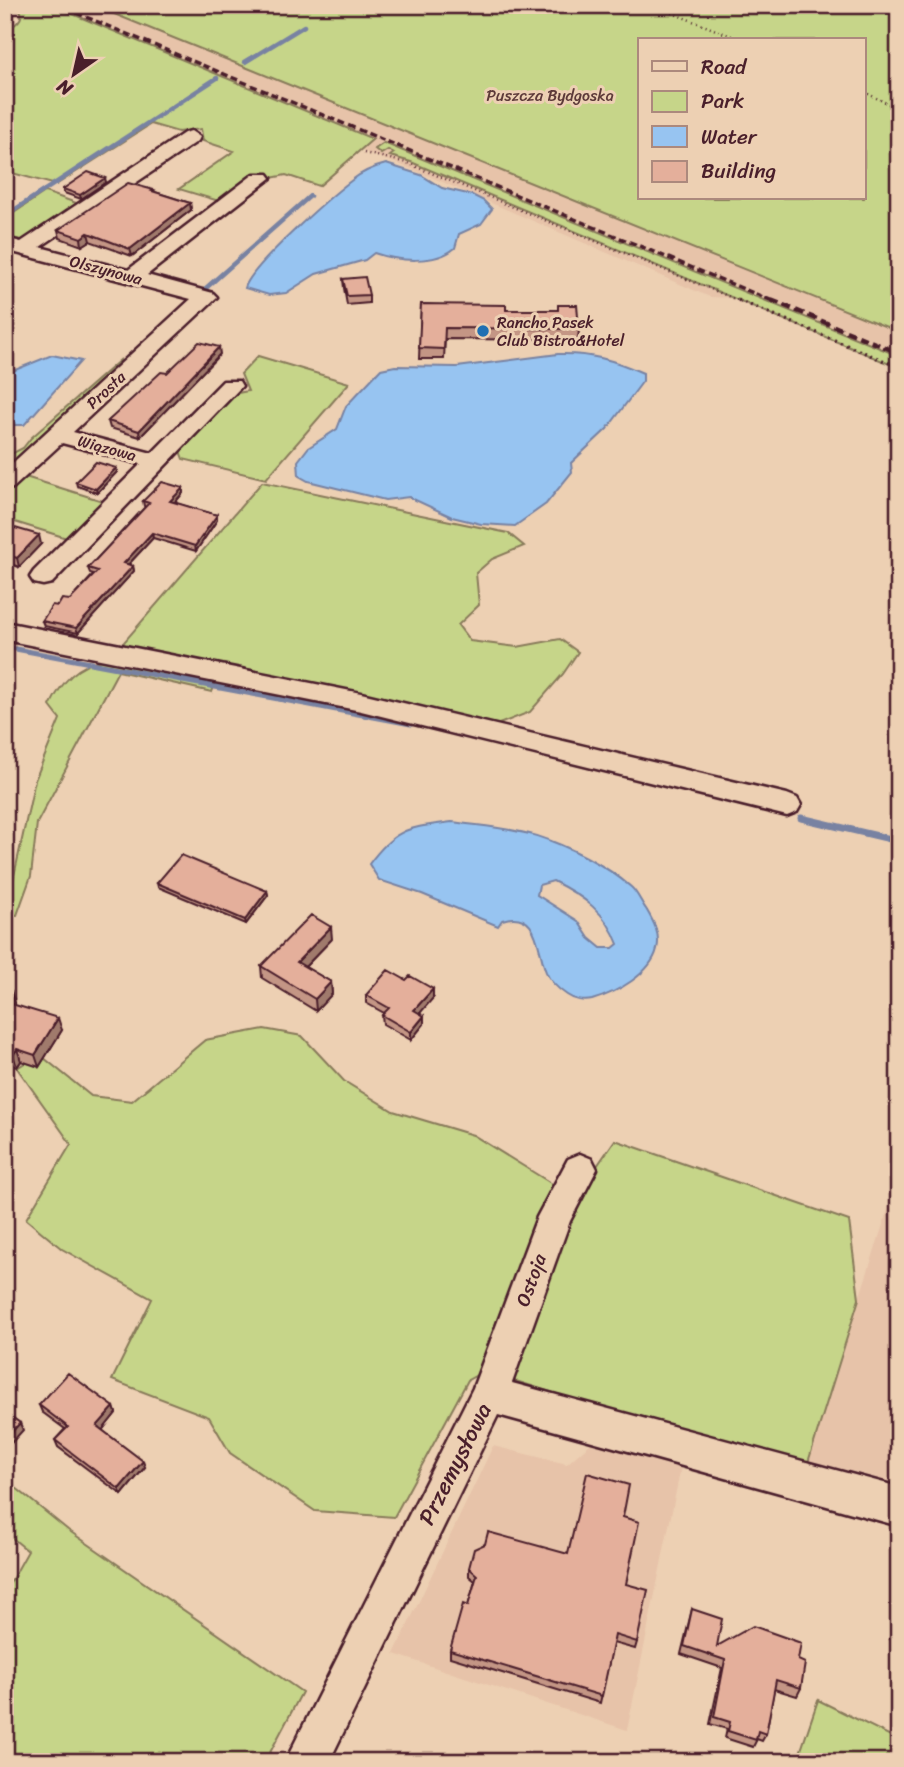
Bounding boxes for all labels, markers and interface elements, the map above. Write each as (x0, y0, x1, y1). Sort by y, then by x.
north arrow (38, 38, 108, 108)
legend (638, 38, 866, 200)
text: Road (701, 48, 748, 86)
text: N (49, 70, 80, 106)
park label: Puszcza Bydgoska (486, 81, 614, 110)
text: Park (701, 82, 744, 120)
text: Water (701, 118, 758, 156)
text: Building (701, 152, 777, 190)
street label: Olszynowa (66, 246, 146, 294)
place label: Rancho Pasek Club Bistro&Hotel (497, 308, 625, 355)
marker: Rancho Pasek Club Bistro&Hotel (475, 323, 491, 339)
street label: Prosta (79, 363, 134, 416)
street label: Wiązowa (74, 426, 140, 470)
street label: Ostoja (506, 1249, 556, 1311)
street label: Przemysłowa (407, 1395, 504, 1533)

